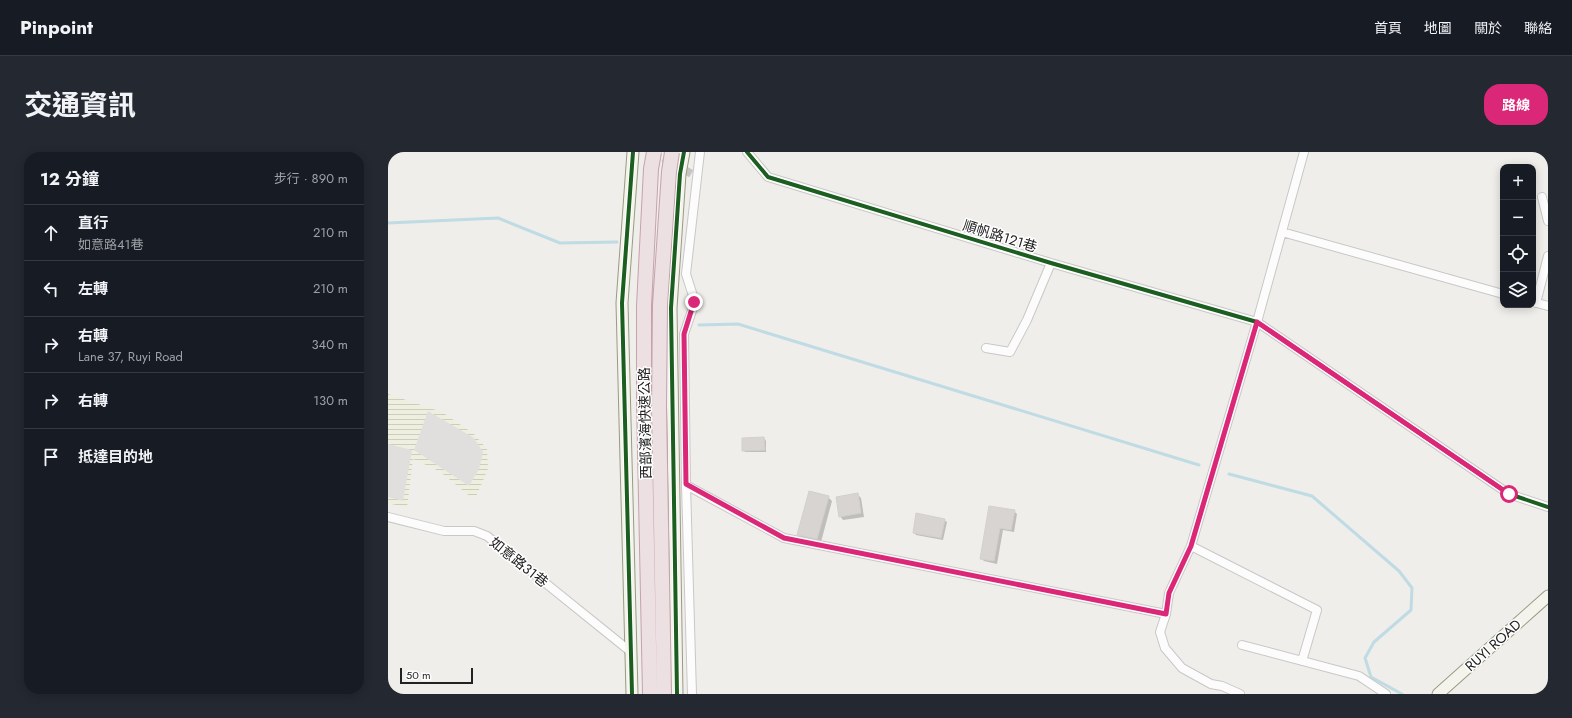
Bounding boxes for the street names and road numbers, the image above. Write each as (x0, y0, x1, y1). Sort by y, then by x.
street label: 順帆路121巷 (960, 215, 1040, 257)
street label: 西部濱海快速公路 (634, 367, 656, 479)
street label: 如意路31巷 (486, 532, 552, 592)
street label: RUYI ROAD (1461, 614, 1525, 676)

